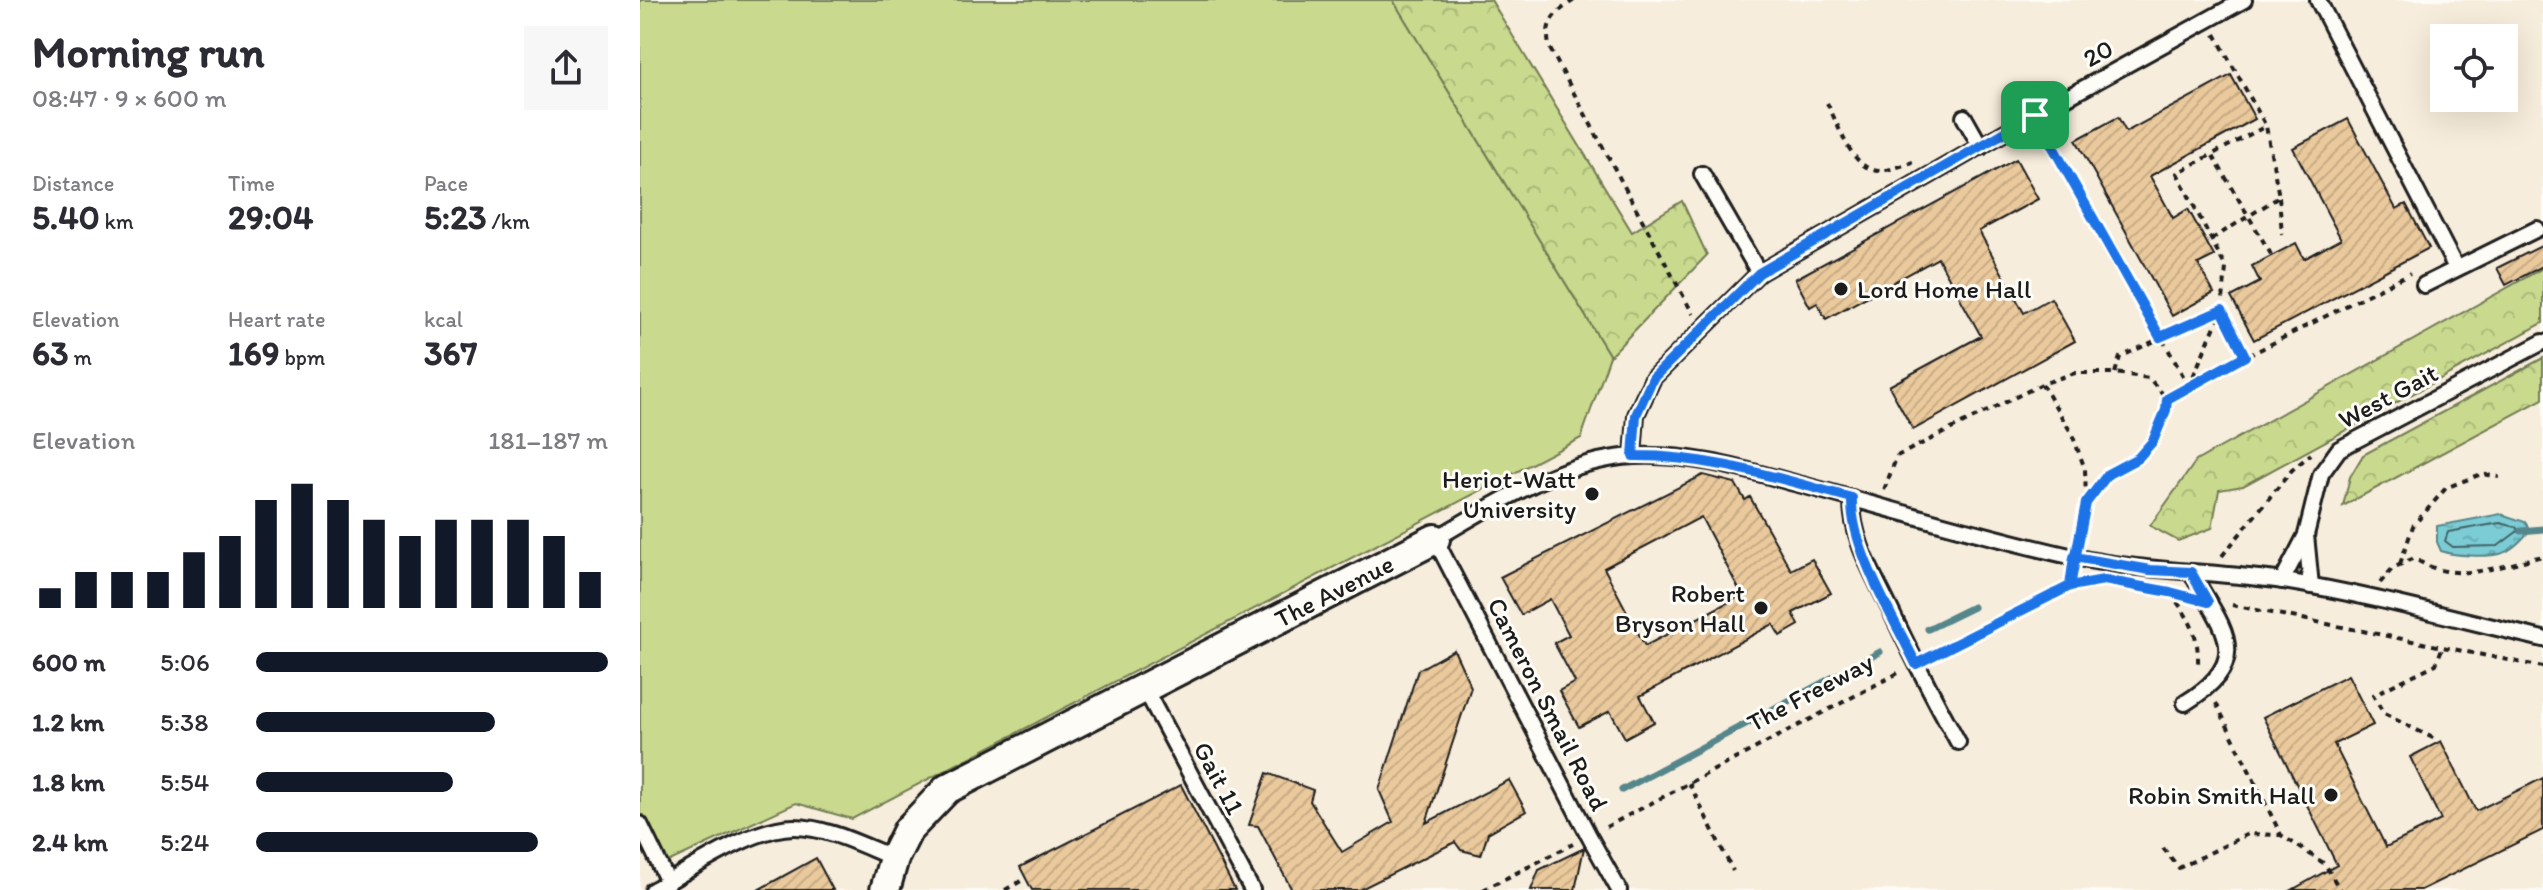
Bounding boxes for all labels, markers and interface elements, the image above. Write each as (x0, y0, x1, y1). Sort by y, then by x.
map controls (2430, 24, 2518, 112)
button: locate (2430, 24, 2518, 112)
text: Morning run (32, 25, 265, 78)
button: share (524, 26, 608, 110)
street label: 20 (2077, 32, 2119, 74)
pin (2001, 81, 2069, 149)
text: 08:47 · 9 × 600 m (32, 82, 227, 114)
icon: arrive (2013, 93, 2057, 137)
text: Distance (32, 170, 114, 197)
text: Time (228, 170, 275, 197)
text: Pace (424, 170, 468, 197)
text: 5.40 (32, 197, 100, 238)
text: 29:04 (228, 197, 313, 238)
text: 5:23 (424, 197, 487, 238)
text: km (100, 208, 134, 235)
text: /km (487, 208, 530, 235)
place label: Lord Home Hall (1857, 273, 2031, 305)
marker: Lord Home Hall (1832, 280, 1850, 298)
text: Elevation (32, 306, 119, 333)
text: Heart rate (228, 306, 325, 333)
text: kcal (424, 306, 463, 333)
text: 63 (32, 333, 69, 374)
text: 169 (228, 333, 280, 374)
text: 367 (424, 333, 477, 374)
text: m (69, 344, 92, 371)
text: bpm (280, 344, 325, 371)
street label: West Gait (2333, 356, 2443, 435)
text: Elevation (32, 424, 135, 456)
text: 181–187 m (488, 424, 608, 456)
place label: Heriot-Watt University (1442, 463, 1576, 525)
marker: Heriot-Watt University (1583, 485, 1601, 503)
street label: The Avenue (1269, 547, 1399, 635)
place label: Robert Bryson Hall (1615, 577, 1745, 639)
street label: Cameron Smail Road (1480, 592, 1616, 816)
marker: Robert Bryson Hall (1752, 599, 1770, 617)
street label: The Freeway (1741, 645, 1879, 739)
text: 600 m (32, 646, 106, 678)
text: 5:06 (160, 646, 210, 678)
text: 1.2 km (32, 706, 104, 738)
text: 5:38 (160, 706, 208, 738)
street label: Gait 11 (1187, 736, 1251, 820)
text: 1.8 km (32, 766, 105, 798)
text: 5:54 (160, 766, 209, 798)
place label: Robin Smith Hall (2128, 779, 2315, 811)
marker: Robin Smith Hall (2322, 786, 2340, 804)
text: 2.4 km (32, 826, 108, 858)
text: 5:24 (160, 826, 209, 858)

